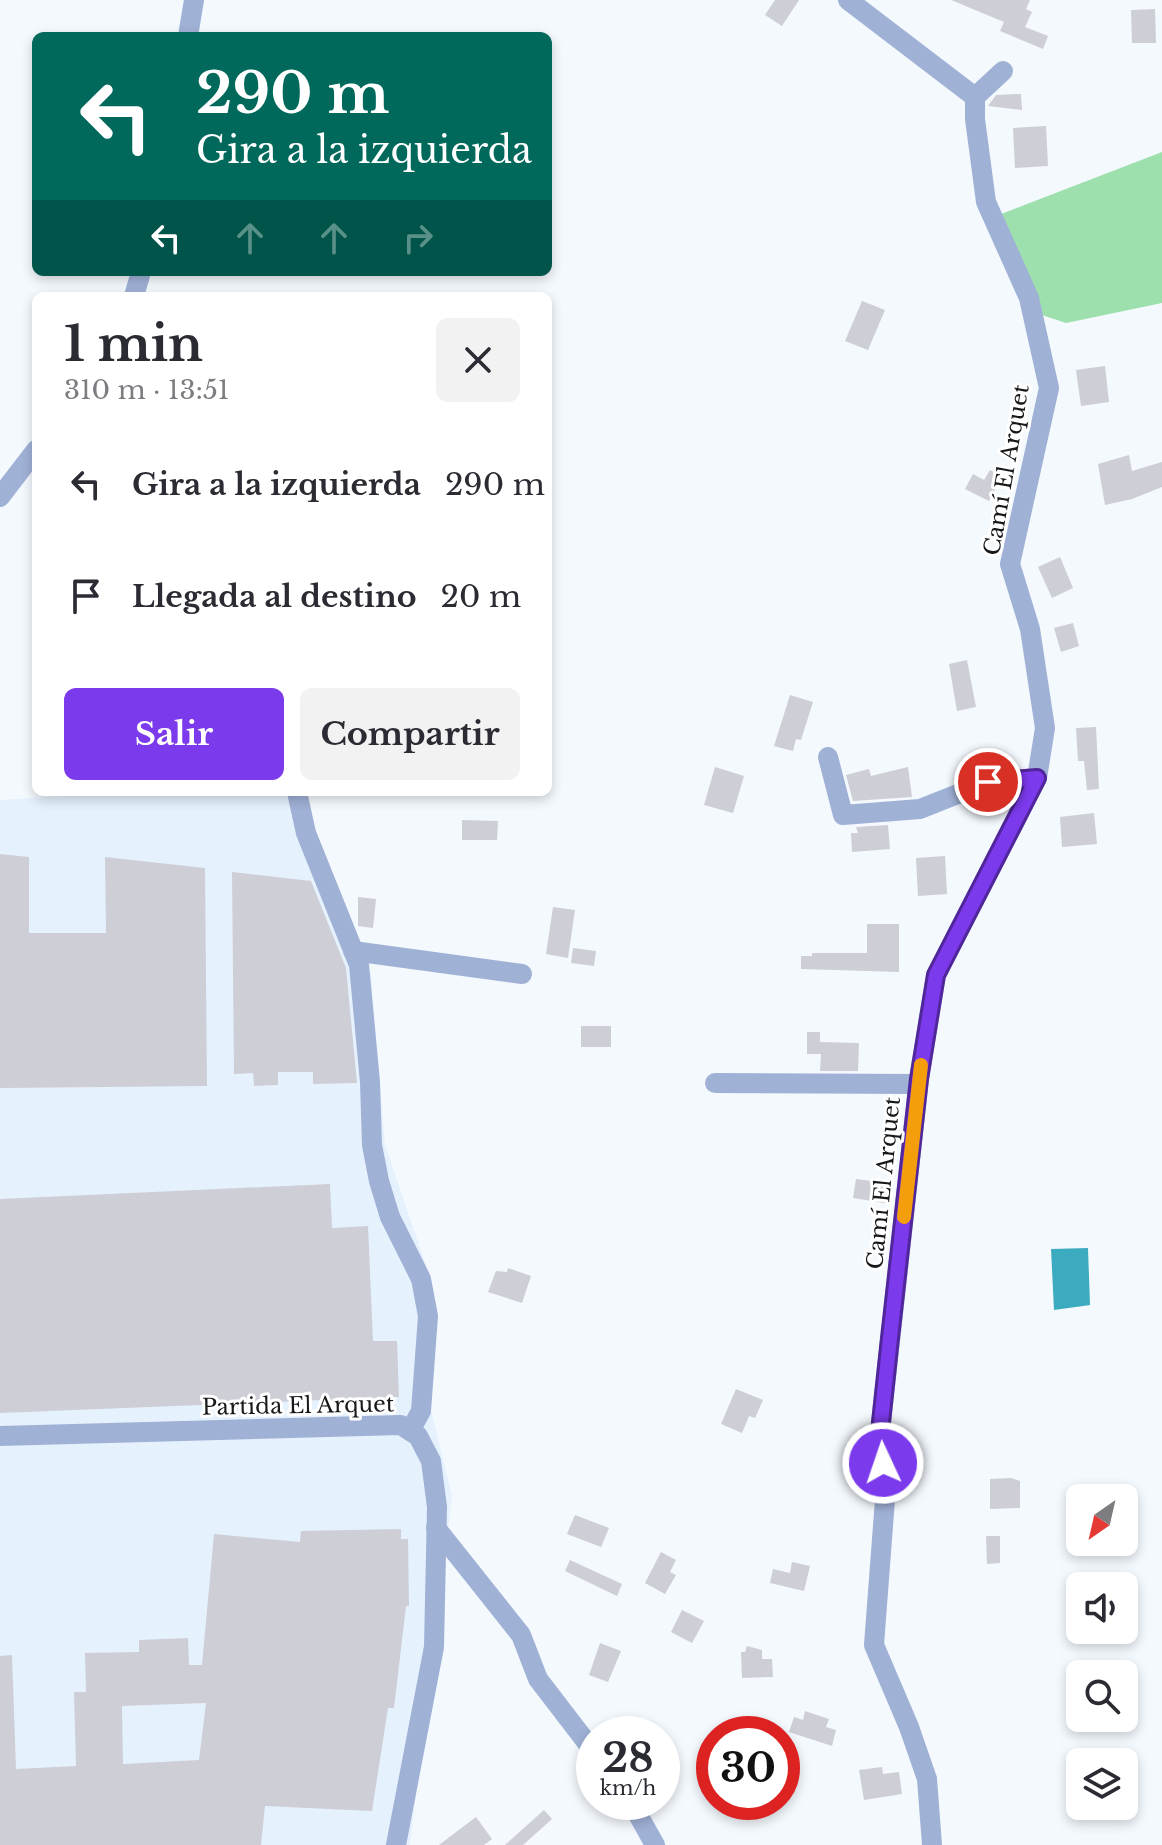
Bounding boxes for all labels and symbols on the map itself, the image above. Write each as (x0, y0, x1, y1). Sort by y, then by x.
street label: Camí El Arquet (978, 382, 1035, 558)
pin (954, 748, 1022, 816)
street label: Camí El Arquet (861, 1095, 906, 1271)
street label: Partida El Arquet (202, 1390, 395, 1421)
position arrow (841, 1421, 925, 1505)
north arrow (1066, 1484, 1138, 1556)
speed limit sign: 30 (696, 1716, 800, 1820)

